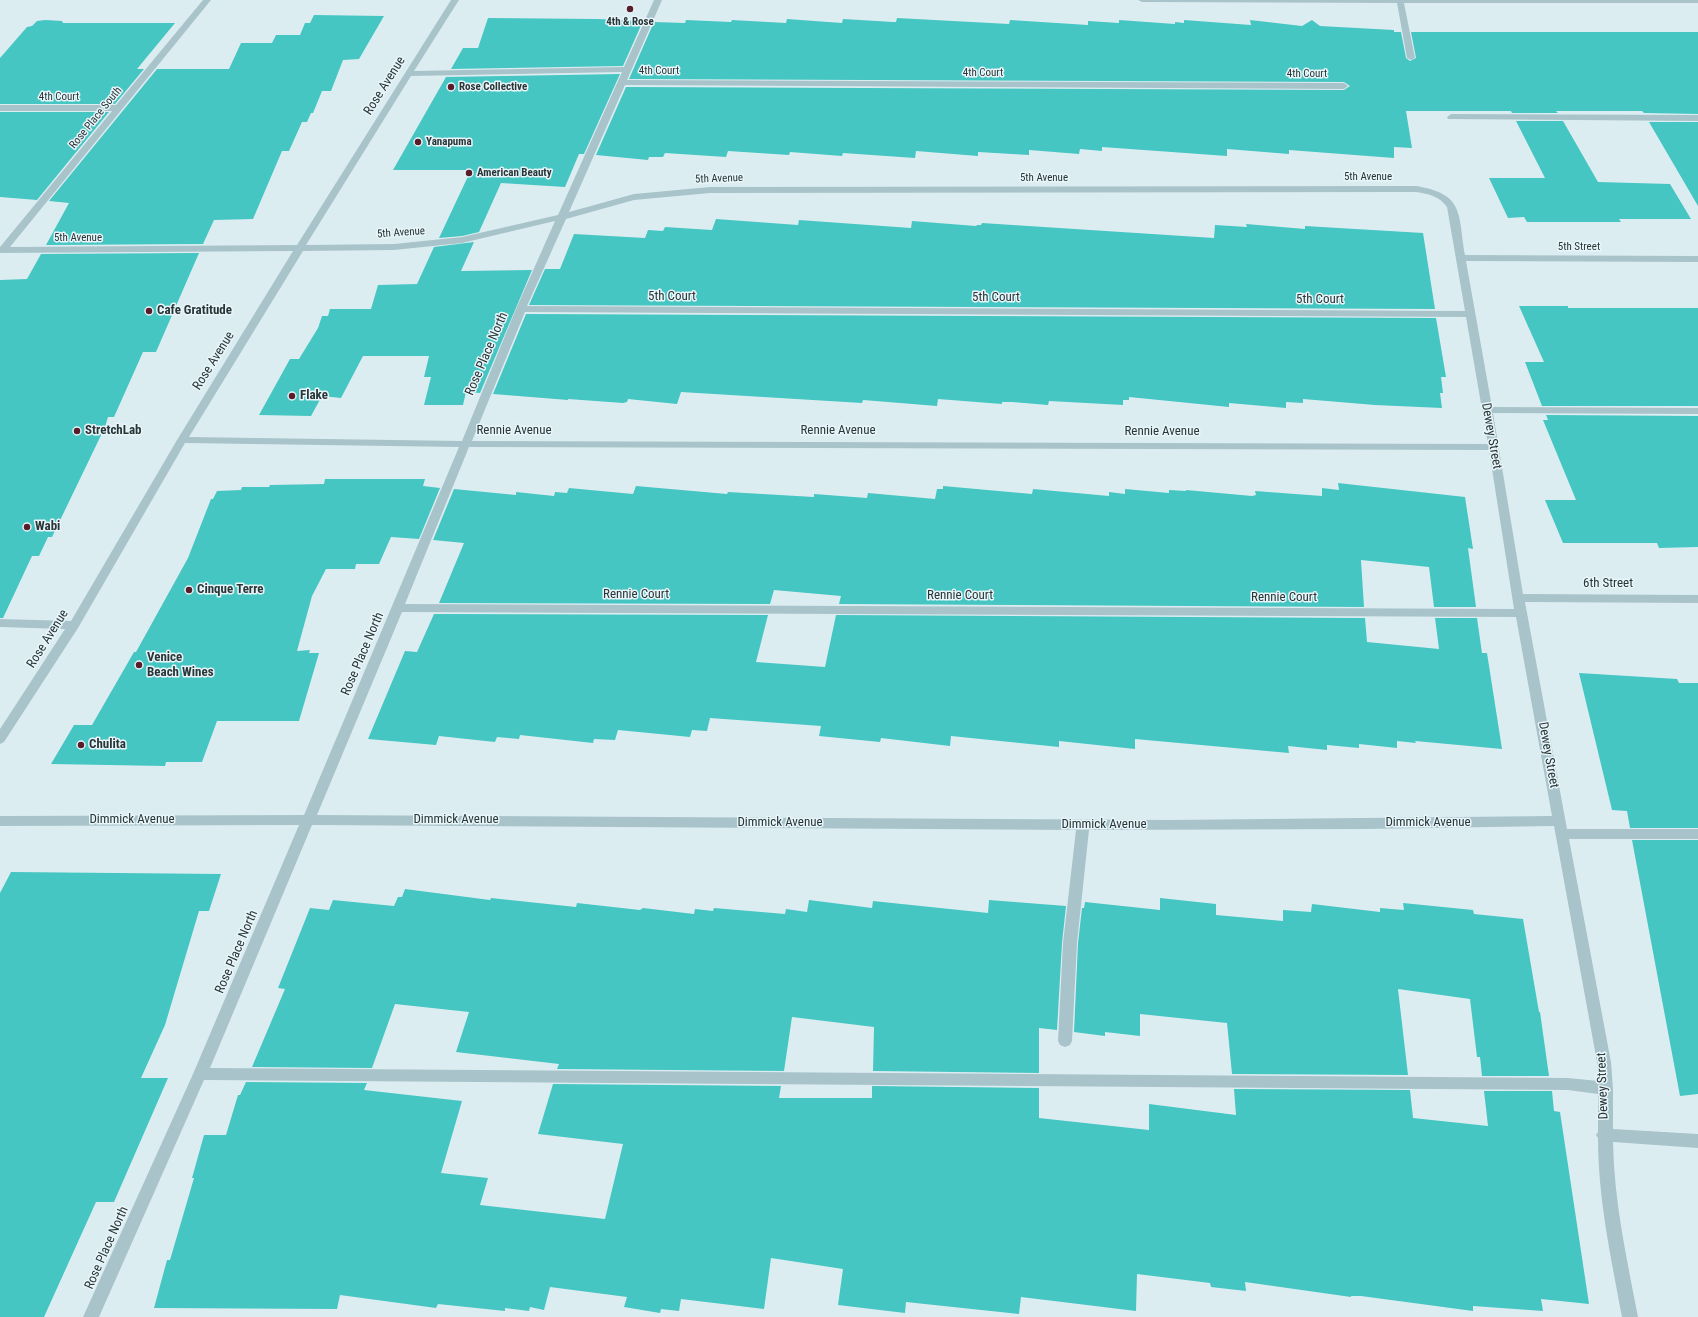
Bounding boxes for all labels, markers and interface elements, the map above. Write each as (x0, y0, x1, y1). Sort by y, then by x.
marker: 4th & Rose (625, 4, 635, 14)
place label: 4th & Rose (606, 15, 654, 29)
street label: Rose Avenue (361, 54, 409, 118)
street label: 4th Court (639, 64, 679, 78)
street label: 4th Court (963, 66, 1003, 80)
street label: 4th Court (1287, 67, 1327, 81)
place label: Rose Collective (459, 80, 527, 94)
marker: Rose Collective (446, 82, 456, 92)
street label: Rose Place South (67, 84, 125, 152)
street label: 4th Court (39, 90, 79, 104)
place label: Yanapuma (426, 135, 472, 149)
marker: Yanapuma (413, 137, 423, 147)
place label: American Beauty (477, 166, 552, 180)
marker: American Beauty (464, 168, 474, 178)
street label: 5th Avenue (1344, 170, 1392, 184)
street label: 5th Avenue (1020, 171, 1068, 185)
street label: 5th Avenue (695, 172, 743, 186)
street label: 5th Avenue (377, 225, 425, 241)
street label: 5th Avenue (54, 231, 102, 245)
street label: 5th Street (1558, 240, 1600, 254)
street label: 5th Court (648, 289, 696, 305)
street label: 5th Court (972, 290, 1020, 306)
street label: 5th Court (1296, 292, 1344, 308)
place label: Cafe Gratitude (157, 303, 232, 319)
marker: Cafe Gratitude (144, 306, 154, 316)
street label: Rose Place North (462, 310, 512, 398)
street label: Rose Avenue (190, 329, 238, 393)
place label: Flake (300, 388, 328, 404)
marker: Flake (287, 391, 297, 401)
street label: Dewey Street (1478, 402, 1504, 470)
place label: StretchLab (85, 423, 142, 439)
street label: Rennie Avenue (476, 423, 552, 439)
street label: Rennie Avenue (800, 423, 876, 439)
street label: Rennie Avenue (1124, 424, 1200, 440)
marker: StretchLab (72, 426, 82, 436)
place label: Wabi (35, 519, 60, 535)
marker: Wabi (22, 522, 32, 532)
street label: 6th Street (1583, 576, 1633, 592)
place label: Cinque Terre (197, 582, 264, 598)
marker: Cinque Terre (184, 585, 194, 595)
street label: Rennie Court (603, 587, 669, 603)
street label: Rennie Court (927, 588, 993, 604)
street label: Rennie Court (1251, 590, 1317, 606)
street label: Rose Avenue (24, 607, 72, 671)
street label: Rose Place North (338, 610, 388, 698)
place label: Venice Beach Wines (147, 650, 214, 681)
marker: Venice Beach Wines (134, 660, 144, 670)
street label: Dewey Street (1535, 721, 1561, 789)
place label: Chulita (89, 737, 126, 753)
marker: Chulita (76, 740, 86, 750)
street label: Dimmick Avenue (89, 812, 175, 828)
street label: Dimmick Avenue (413, 812, 499, 828)
street label: Dimmick Avenue (737, 815, 823, 831)
street label: Dimmick Avenue (1385, 815, 1471, 831)
street label: Dimmick Avenue (1061, 817, 1147, 833)
street label: Rose Place North (212, 908, 262, 996)
street label: Dewey Street (1594, 1052, 1612, 1120)
street label: Rose Place North (82, 1204, 132, 1292)

